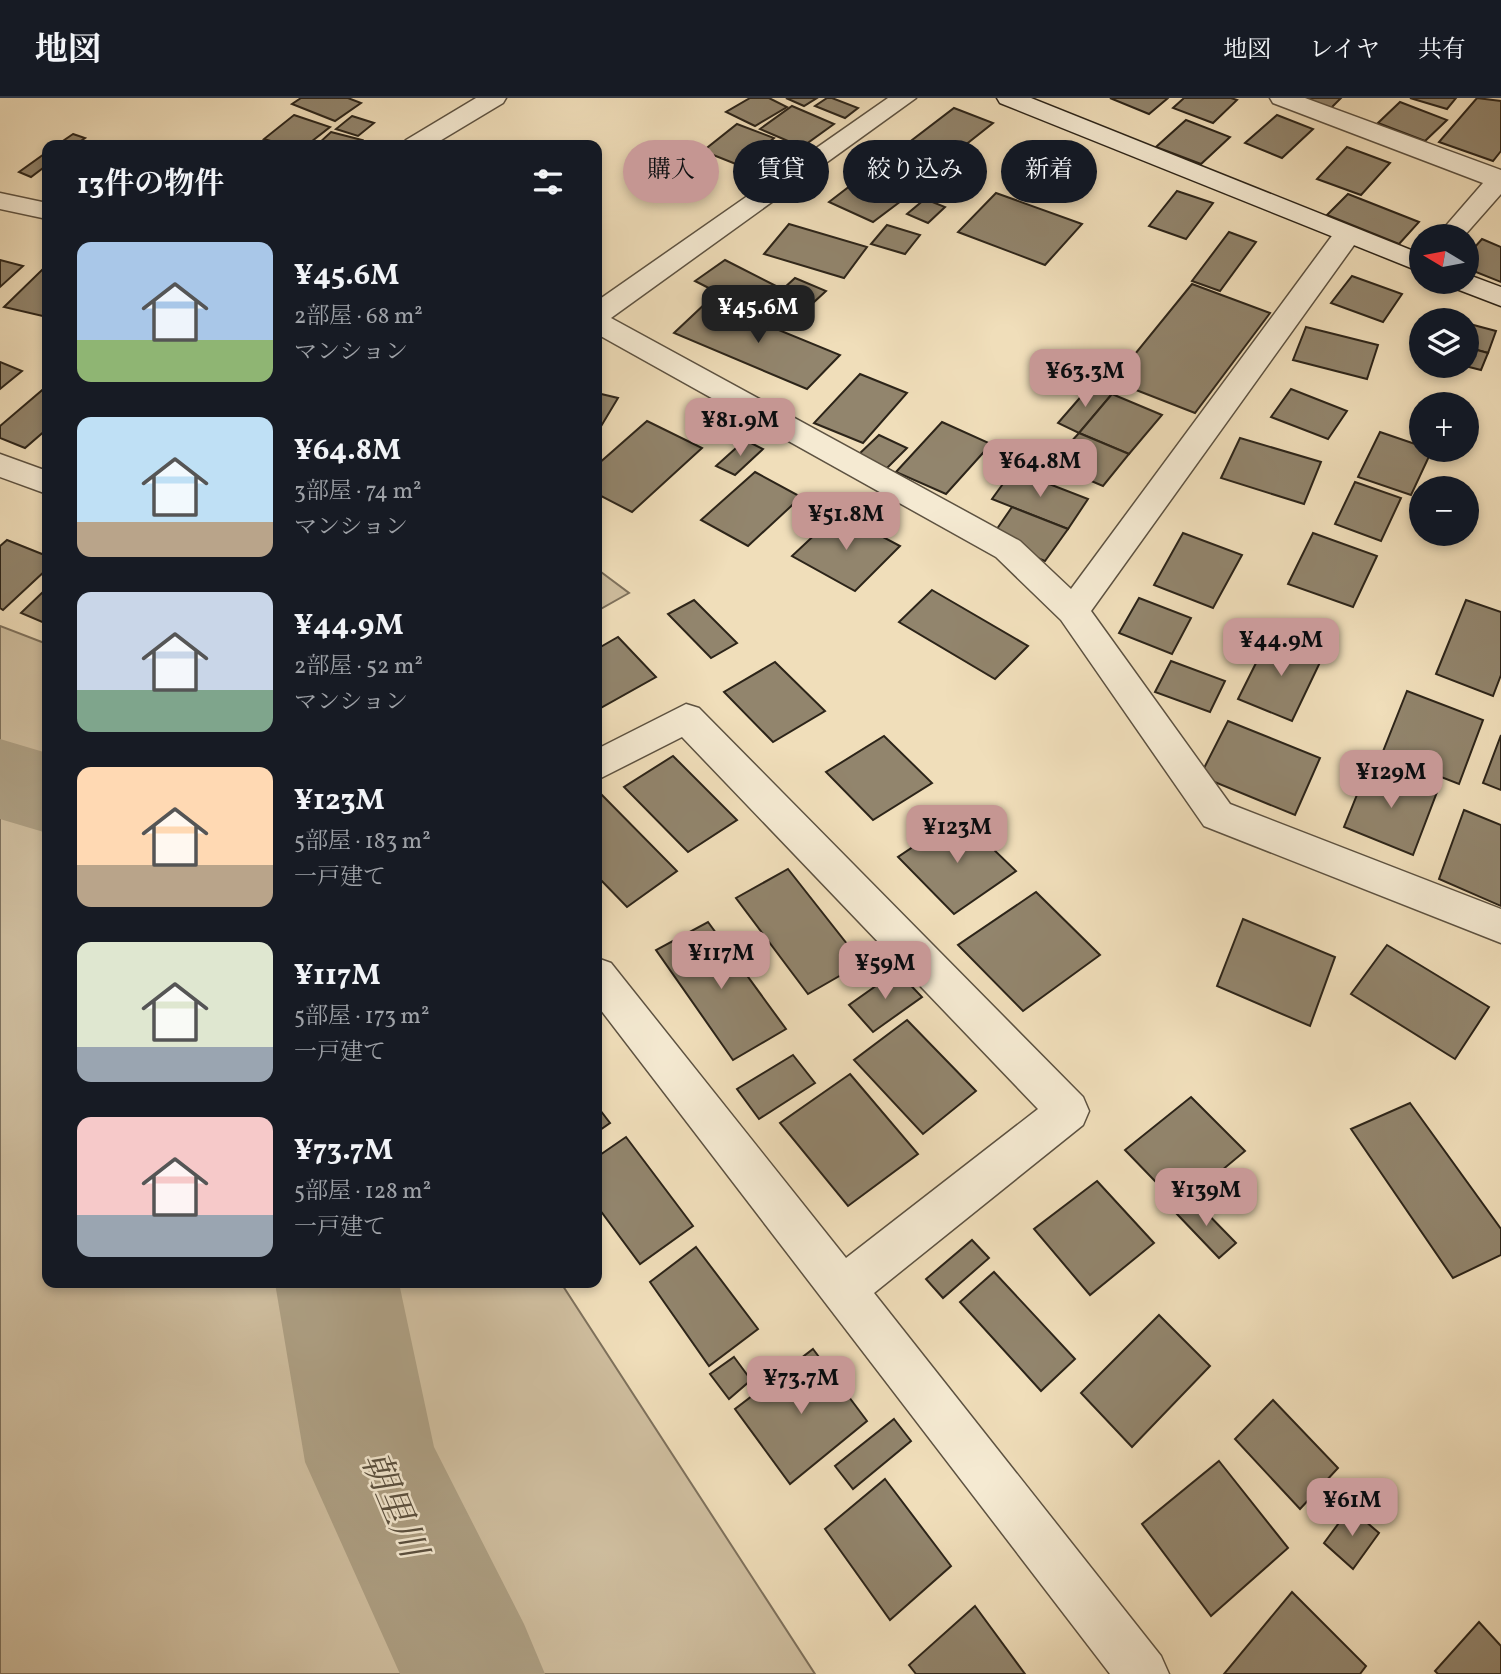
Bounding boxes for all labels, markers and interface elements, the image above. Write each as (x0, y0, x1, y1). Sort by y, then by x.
text: 地図 (35, 29, 101, 75)
text: 地図 (1223, 34, 1271, 68)
text: レイヤ (1309, 34, 1380, 68)
text: 共有 (1418, 34, 1466, 68)
chip: 購入 (623, 140, 719, 203)
chip: 賃貸 (733, 140, 829, 203)
chip: 絞り込み (843, 140, 987, 203)
chip: 新着 (1001, 140, 1097, 203)
icon: filters (529, 163, 567, 201)
text: 13件の物件 (77, 164, 224, 206)
north arrow (1409, 224, 1479, 294)
map controls (1409, 224, 1479, 546)
text: ¥45.6M (294, 255, 399, 297)
icon: home (133, 270, 217, 354)
pin: ¥45.6M (701, 286, 815, 345)
text: ¥45.6M (718, 292, 798, 324)
text: 2部屋 · 68 m² (294, 301, 423, 333)
button: layers (1409, 308, 1479, 378)
text: マンション (294, 337, 408, 369)
pin: ¥63.3M (1028, 350, 1142, 409)
text: ¥63.3M (1046, 356, 1124, 388)
button: + (1409, 392, 1479, 462)
pin: ¥81.9M (683, 398, 797, 458)
text: ¥81.9M (701, 405, 779, 437)
text: ¥64.8M (294, 430, 401, 472)
pin: ¥64.8M (983, 440, 1097, 499)
icon: home (133, 445, 217, 529)
text: ¥64.8M (999, 446, 1081, 478)
text: 3部屋 · 74 m² (294, 476, 422, 508)
button: − (1409, 476, 1479, 546)
pin: ¥51.8M (789, 492, 903, 552)
text: ¥51.8M (808, 499, 884, 531)
text: マンション (294, 512, 408, 544)
text: ¥44.9M (294, 605, 403, 647)
pin: ¥44.9M (1224, 618, 1338, 678)
icon: home (133, 620, 217, 704)
text: ¥44.9M (1239, 625, 1323, 657)
text: 2部屋 · 52 m² (294, 651, 423, 683)
text: マンション (294, 687, 408, 719)
pin: ¥129M (1342, 750, 1440, 810)
text: ¥129M (1356, 757, 1426, 789)
text: ¥123M (294, 780, 384, 822)
icon: home (133, 795, 217, 879)
pin: ¥123M (908, 806, 1006, 865)
text: ¥123M (922, 812, 992, 844)
text: 5部屋 · 183 m² (294, 826, 431, 858)
text: 一戸建て (294, 862, 386, 894)
pin: ¥117M (672, 932, 770, 991)
text: ¥117M (688, 938, 754, 970)
pin: ¥59M (844, 942, 926, 1001)
text: ¥59M (855, 948, 915, 980)
text: ¥117M (294, 955, 380, 997)
icon: home (133, 970, 217, 1054)
text: 5部屋 · 173 m² (294, 1001, 429, 1033)
text: 一戸建て (294, 1037, 386, 1069)
text: ¥73.7M (294, 1130, 393, 1172)
icon: home (133, 1145, 217, 1229)
pin: ¥139M (1157, 1168, 1255, 1228)
text: ¥139M (1171, 1175, 1241, 1207)
text: 5部屋 · 128 m² (294, 1176, 431, 1208)
text: 一戸建て (294, 1212, 386, 1244)
pin: ¥73.7M (744, 1356, 858, 1416)
text: ¥73.7M (763, 1363, 839, 1395)
water label: 朝里川 (347, 1444, 438, 1570)
pin: ¥61M (1311, 1478, 1393, 1538)
text: ¥61M (1323, 1485, 1381, 1517)

